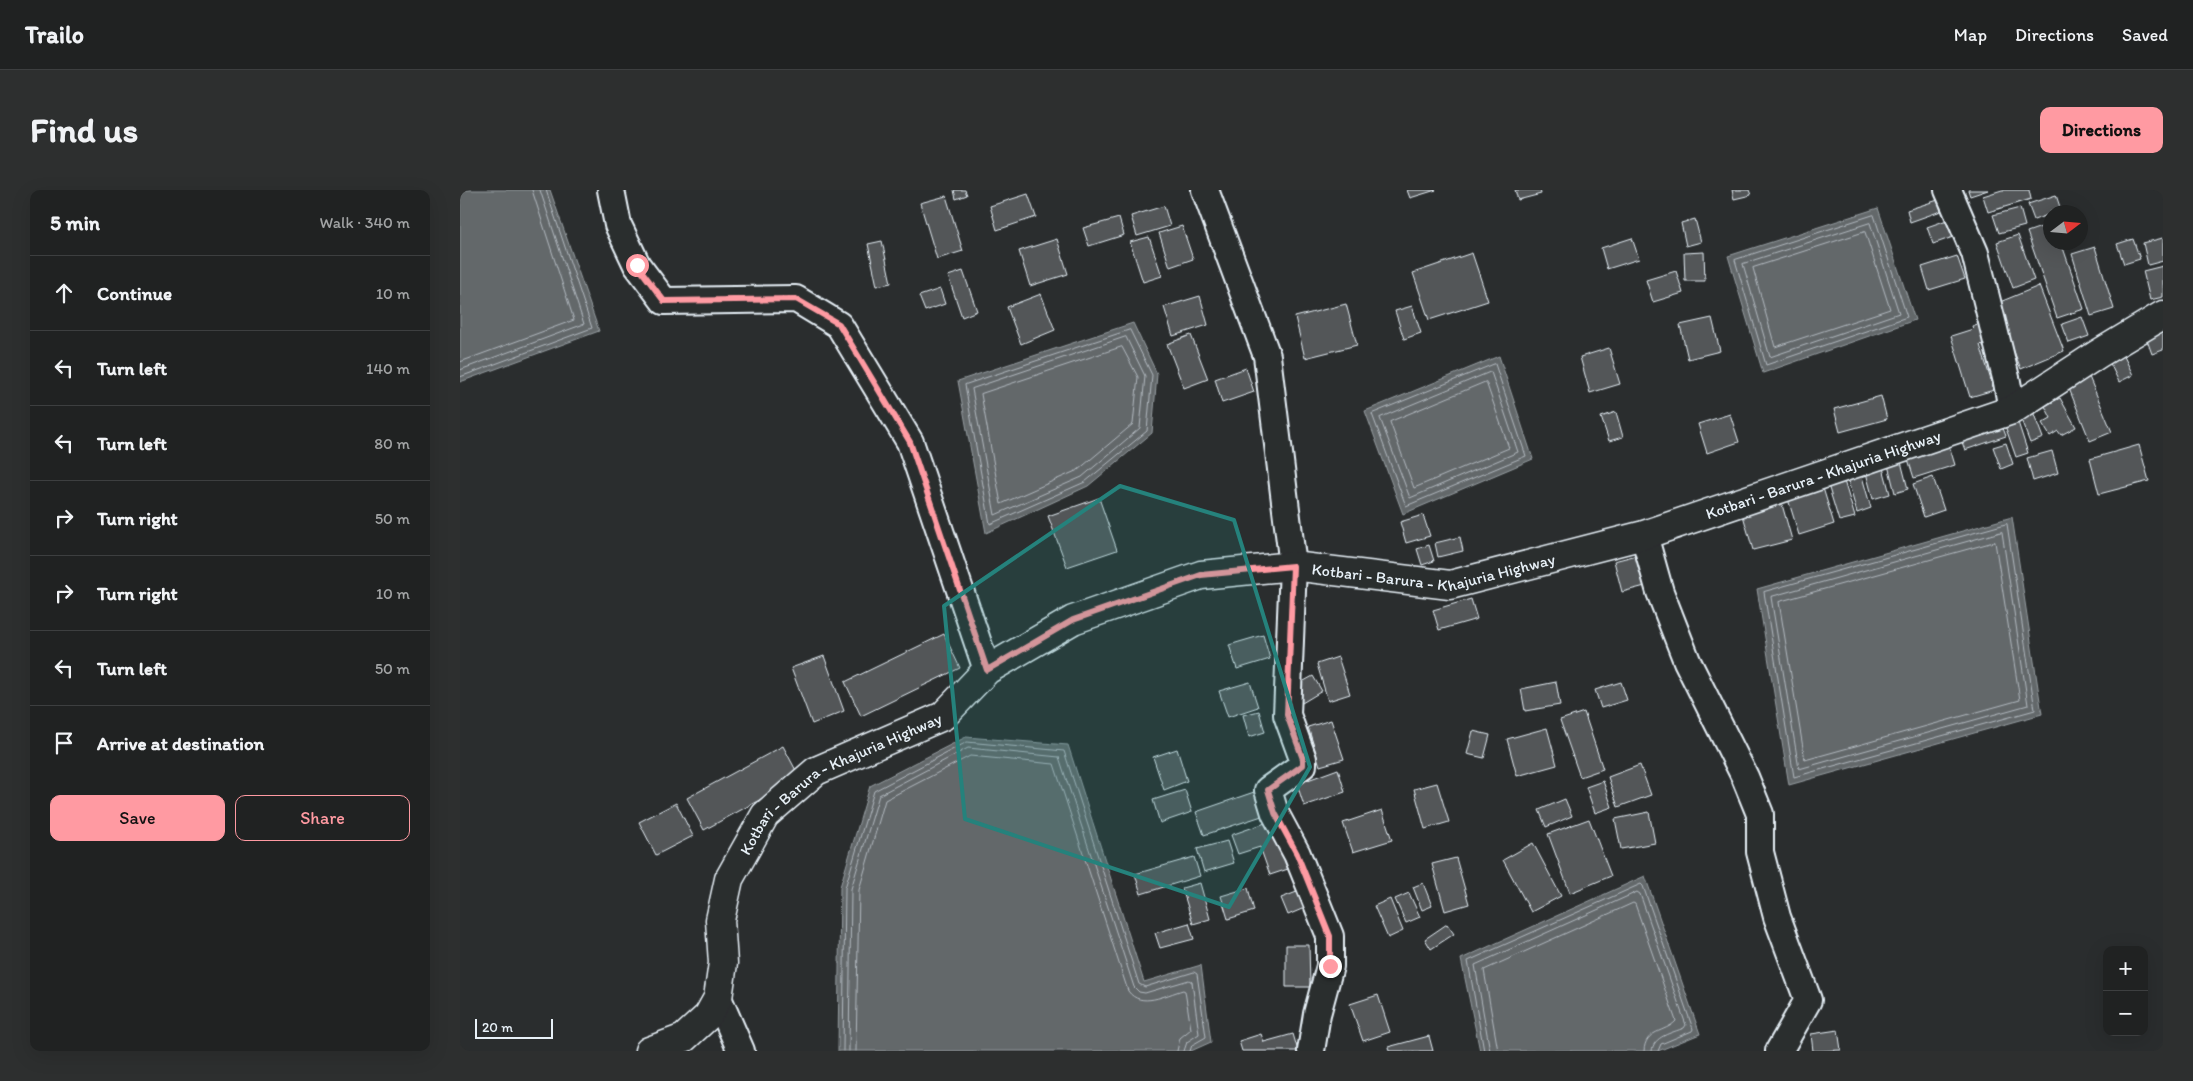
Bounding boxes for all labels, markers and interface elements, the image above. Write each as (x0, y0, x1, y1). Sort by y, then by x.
text: Trailo (25, 20, 84, 49)
text: Map (1954, 24, 1987, 46)
text: Directions (2015, 24, 2094, 46)
text: Saved (2122, 24, 2168, 46)
button: Directions (2040, 107, 2163, 153)
text: Find us (30, 109, 138, 151)
north arrow (2043, 205, 2088, 250)
text: 5 min (50, 210, 100, 235)
text: Walk · 340 m (320, 213, 410, 232)
route start (626, 254, 649, 277)
icon: ahead (50, 279, 78, 307)
text: Continue (97, 282, 172, 305)
text: 10 m (376, 284, 410, 303)
icon: left (50, 354, 78, 382)
text: Turn left (97, 357, 167, 380)
text: 140 m (366, 359, 410, 378)
street label: Kotbari - Barura - Khajuria Highway (1703, 425, 1944, 523)
icon: left (50, 429, 78, 457)
text: Turn left (97, 432, 167, 455)
text: 80 m (374, 434, 410, 453)
icon: right (50, 504, 78, 532)
text: Turn right (97, 507, 178, 530)
text: 50 m (375, 509, 410, 528)
street label: Kotbari - Barura - Khajuria Highway (1311, 549, 1557, 595)
icon: right (50, 579, 78, 607)
text: Turn right (97, 582, 178, 605)
text: 10 m (376, 584, 410, 603)
icon: left (50, 654, 78, 682)
text: Turn left (97, 657, 167, 680)
text: 50 m (375, 659, 410, 678)
street label: Kotbari - Barura - Khajuria Highway (735, 708, 945, 858)
icon: arrive (50, 729, 78, 757)
text: Arrive at destination (97, 732, 264, 755)
button: Save (50, 795, 225, 841)
button: Share (235, 795, 410, 841)
map controls (2103, 946, 2148, 1036)
button: + (2103, 946, 2148, 991)
route end (1319, 955, 1342, 978)
button: − (2103, 991, 2148, 1036)
scale bar (475, 1016, 552, 1039)
text: 20 m (482, 1019, 513, 1036)

